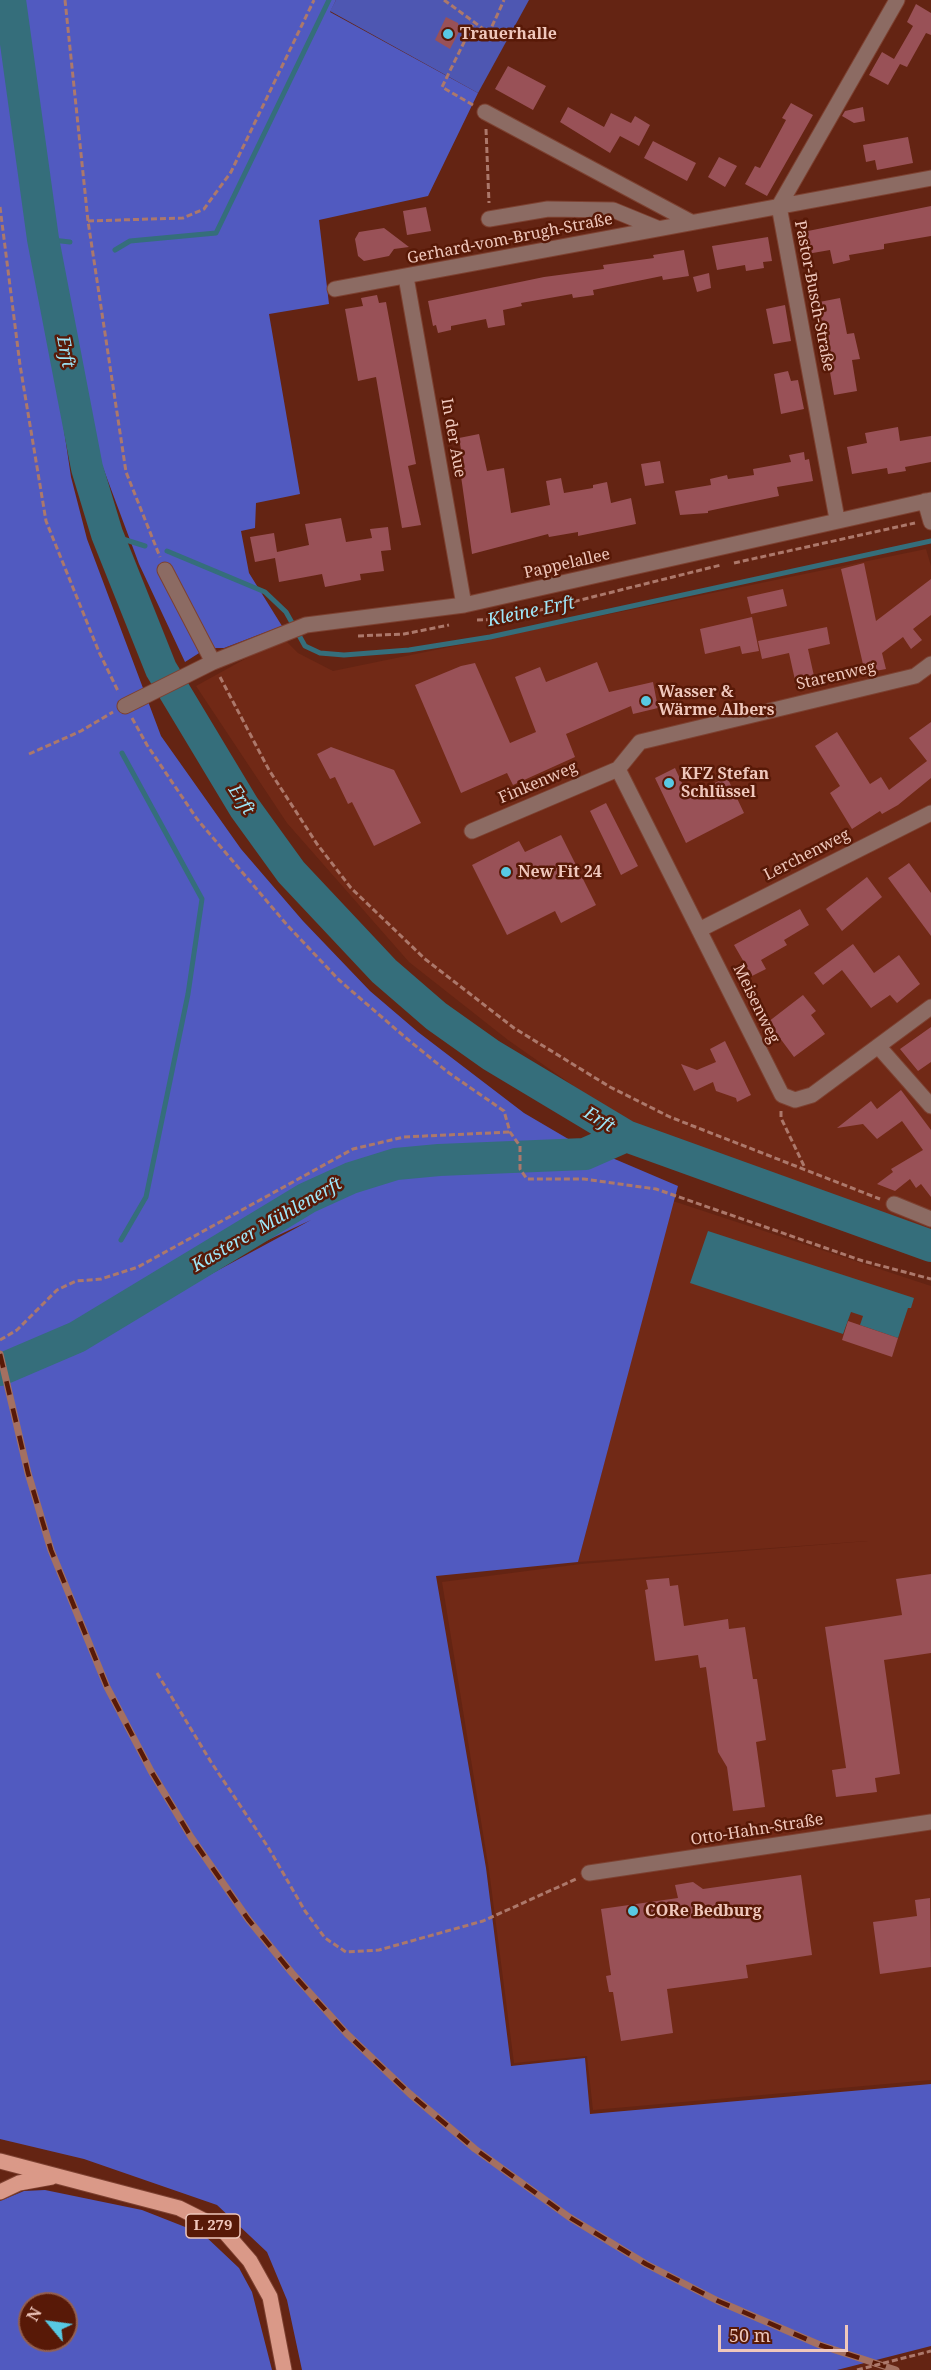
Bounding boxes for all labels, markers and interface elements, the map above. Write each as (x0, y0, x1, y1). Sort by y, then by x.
place label: Trauerhalle (460, 24, 557, 44)
marker: Trauerhalle (441, 27, 455, 41)
street label: Gerhard-vom-Brugh-Straße (406, 210, 614, 268)
street label: Pastor-Busch-Straße (790, 219, 838, 373)
water label: Erft (51, 334, 79, 370)
street label: In der Aue (437, 397, 469, 479)
street label: Pappelallee (522, 545, 612, 583)
water label: Kleine Erft (485, 592, 577, 632)
street label: Starenweg (795, 658, 877, 694)
place label: Wasser & Wärme Albers (658, 682, 774, 720)
marker: Wasser & Wärme Albers (639, 694, 653, 708)
street label: Finkenweg (496, 758, 580, 808)
place label: KFZ Stefan Schlüssel (681, 764, 769, 802)
marker: KFZ Stefan Schlüssel (662, 776, 676, 790)
water label: Erft (223, 781, 259, 819)
street label: Lerchenweg (761, 825, 853, 885)
place label: New Fit 24 (518, 862, 602, 882)
marker: New Fit 24 (499, 865, 513, 879)
street label: Meisenweg (729, 961, 783, 1047)
water label: Erft (580, 1103, 618, 1137)
water label: Kasterer Mühlenerft (188, 1173, 346, 1277)
street label: Otto-Hahn-Straße (689, 1810, 825, 1850)
place label: CORe Bedburg (645, 1901, 762, 1921)
marker: CORe Bedburg (626, 1904, 640, 1918)
road number: L 279 (186, 2214, 240, 2238)
north arrow (18, 2292, 78, 2352)
text: N (21, 2303, 47, 2325)
scale bar (721, 2313, 852, 2351)
text: 50 m (729, 2323, 771, 2347)

